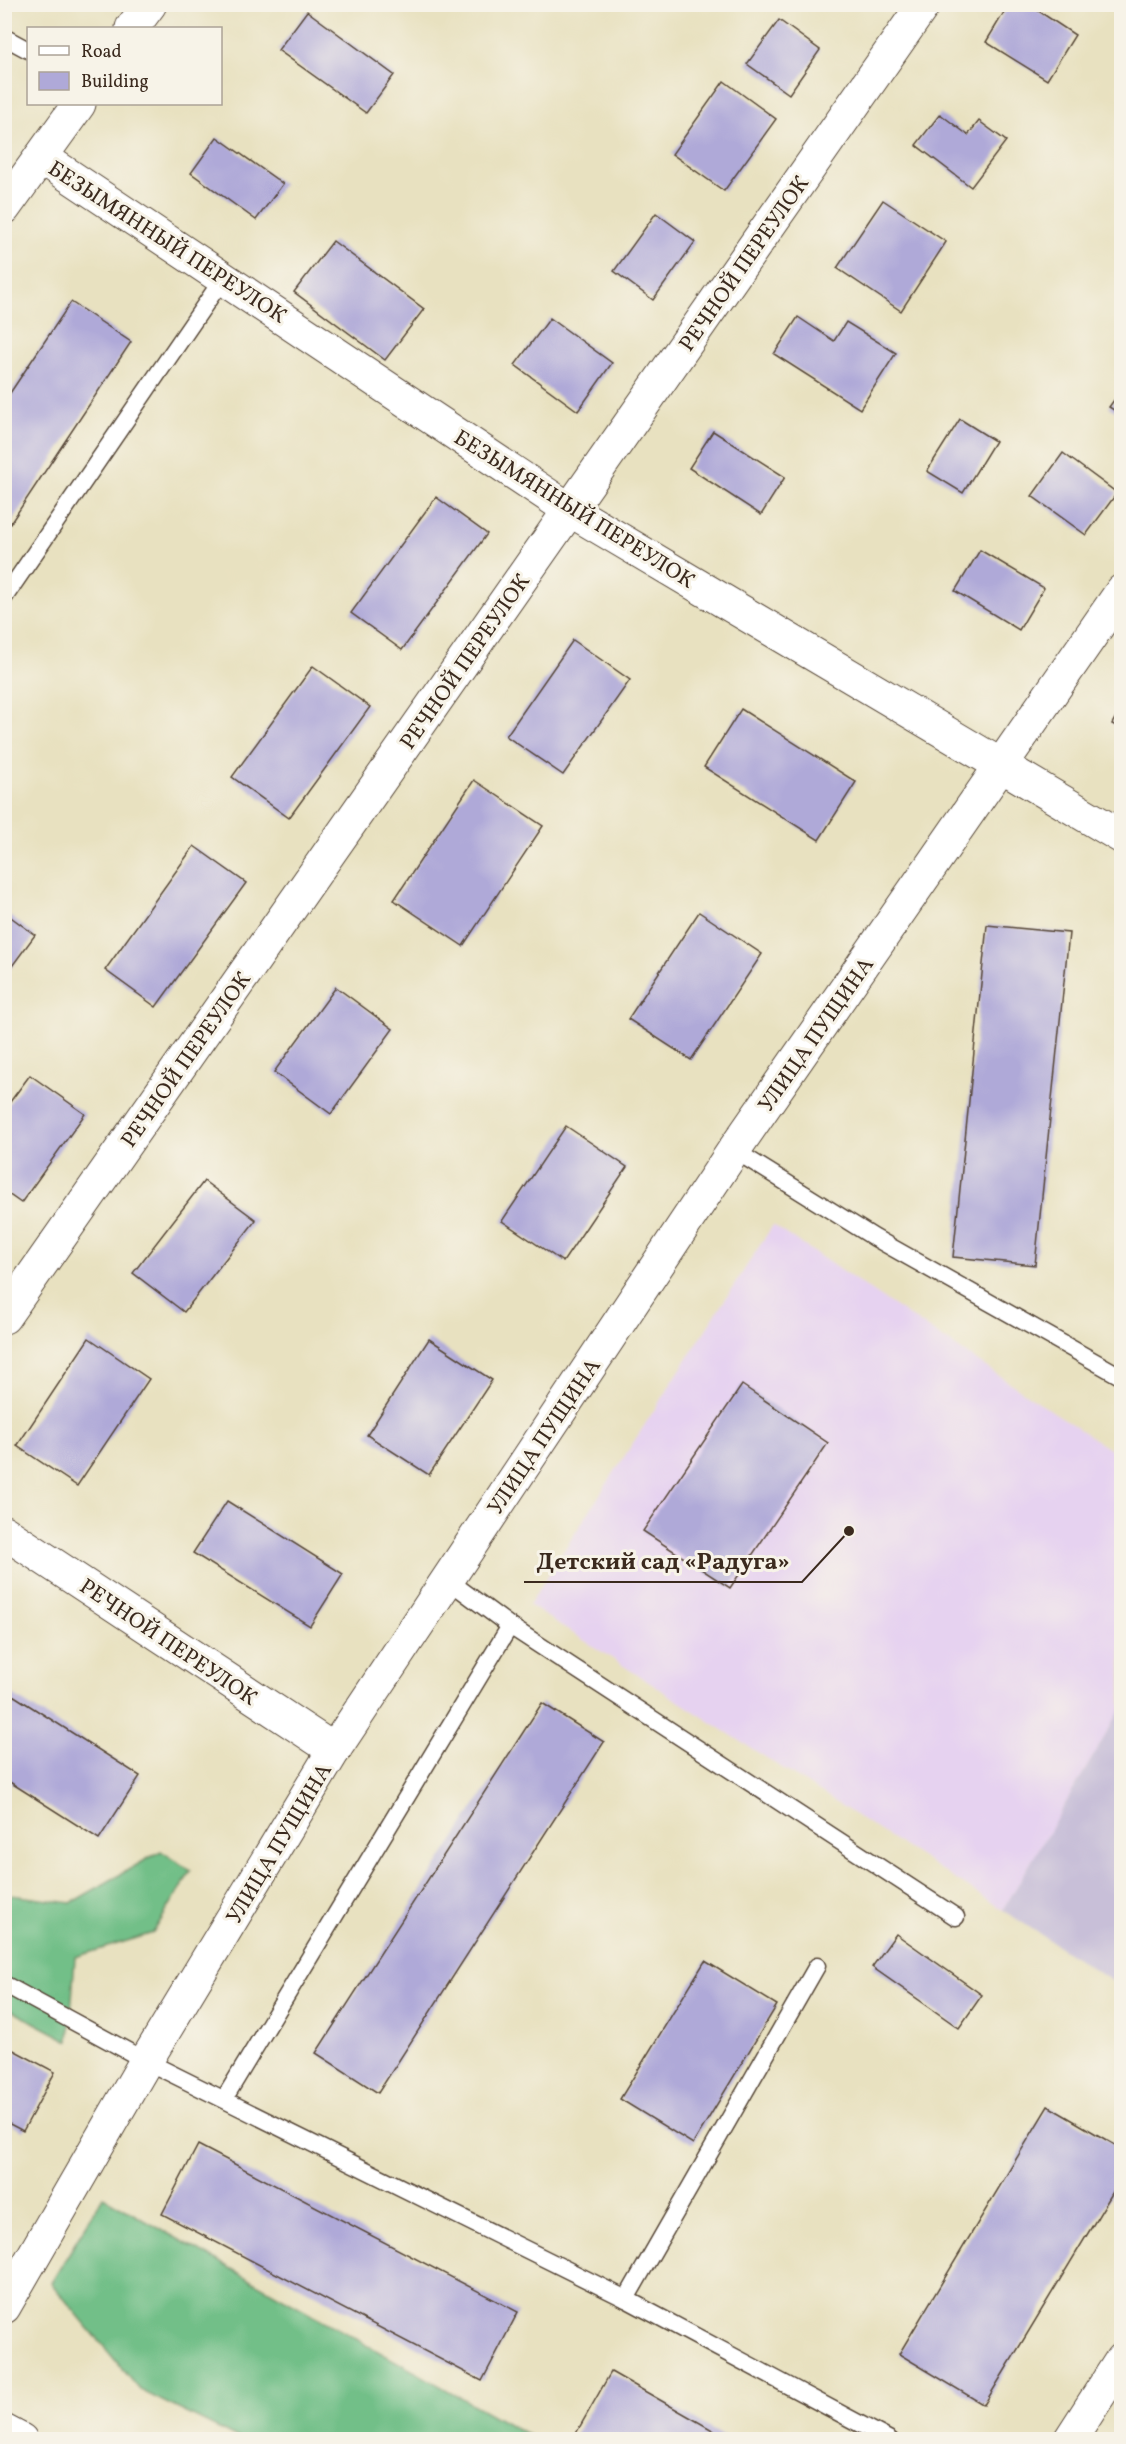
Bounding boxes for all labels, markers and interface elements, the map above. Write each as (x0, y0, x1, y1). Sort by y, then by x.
legend (27, 27, 222, 105)
text: Road (81, 40, 122, 65)
text: Building (81, 70, 149, 95)
street label: БЕЗЫМЯННЫЙ ПЕРЕУЛОК (41, 154, 292, 332)
street label: РЕЧНОЙ ПЕРЕУЛОК (673, 170, 818, 359)
street label: БЕЗЫМЯННЫЙ ПЕРЕУЛОК (447, 423, 700, 597)
street label: РЕЧНОЙ ПЕРЕУЛОК (394, 568, 539, 757)
street label: УЛИЦА ПУЩИНА (752, 952, 882, 1119)
street label: РЕЧНОЙ ПЕРЕУЛОК (115, 966, 260, 1155)
street label: УЛИЦА ПУЩИНА (481, 1353, 609, 1522)
callout: Детский сад «Радуга» (524, 1540, 802, 1582)
text: Детский сад «Радуга» (536, 1546, 790, 1580)
street label: РЕЧНОЙ ПЕРЕУЛОК (73, 1572, 263, 1714)
street label: УЛИЦА ПУЩИНА (220, 1758, 341, 1931)

